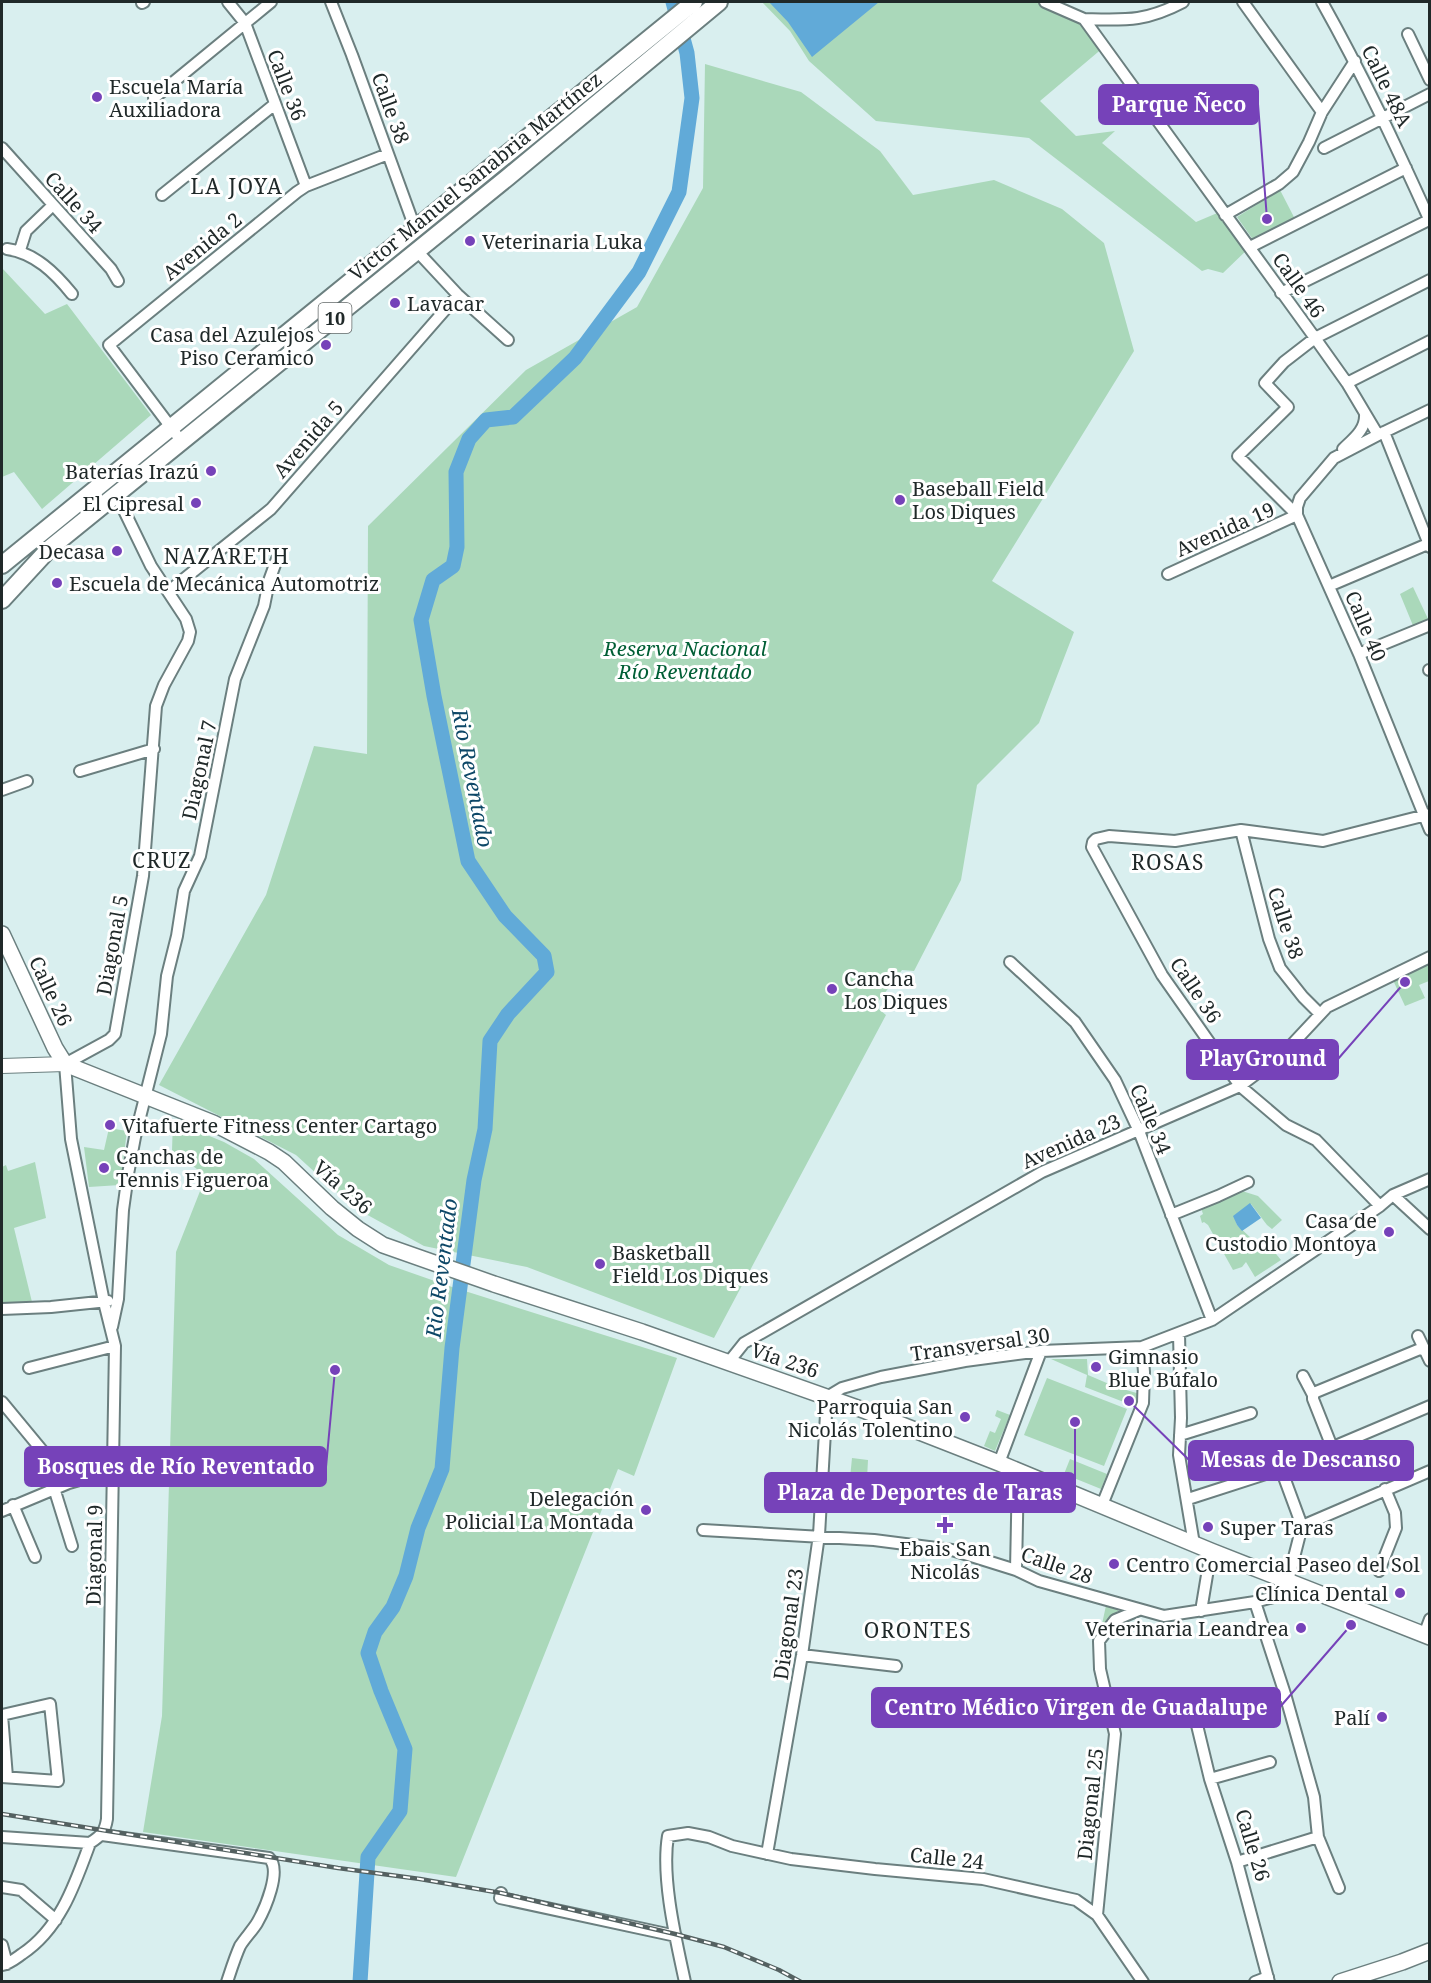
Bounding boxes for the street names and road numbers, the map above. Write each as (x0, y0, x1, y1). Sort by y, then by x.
street label: Calle 48A (1356, 40, 1419, 132)
street label: Calle 36 (261, 46, 313, 124)
street label: Victor Manuel Sanabria Martínez (343, 65, 607, 287)
street label: Calle 38 (366, 69, 416, 147)
street label: Calle 34 (39, 165, 109, 239)
street label: Avenida 2 (157, 206, 247, 286)
street label: Calle 46 (1267, 247, 1331, 323)
road number: 10 (318, 303, 352, 333)
street label: Avenida 5 (267, 395, 349, 483)
street label: Avenida 19 (1171, 495, 1279, 563)
street label: Calle 40 (1339, 587, 1393, 665)
street label: Diagonal 7 (175, 718, 223, 822)
street label: Calle 38 (1262, 884, 1310, 962)
street label: Diagonal 5 (90, 893, 134, 997)
street label: Calle 26 (23, 952, 79, 1030)
street label: Calle 36 (1164, 952, 1228, 1028)
street label: Calle 34 (1124, 1080, 1178, 1158)
street label: Avenida 23 (1017, 1107, 1125, 1175)
street label: Vía 236 (308, 1154, 378, 1220)
street label: Transversal 30 (909, 1321, 1051, 1367)
street label: Vía 236 (748, 1336, 822, 1384)
street label: Diagonal 9 (80, 1504, 108, 1606)
street label: Calle 28 (1018, 1540, 1096, 1590)
street label: Diagonal 23 (767, 1566, 809, 1682)
street label: Diagonal 25 (1071, 1747, 1109, 1861)
street label: Calle 26 (1229, 1806, 1277, 1884)
street label: Calle 24 (909, 1841, 985, 1875)

